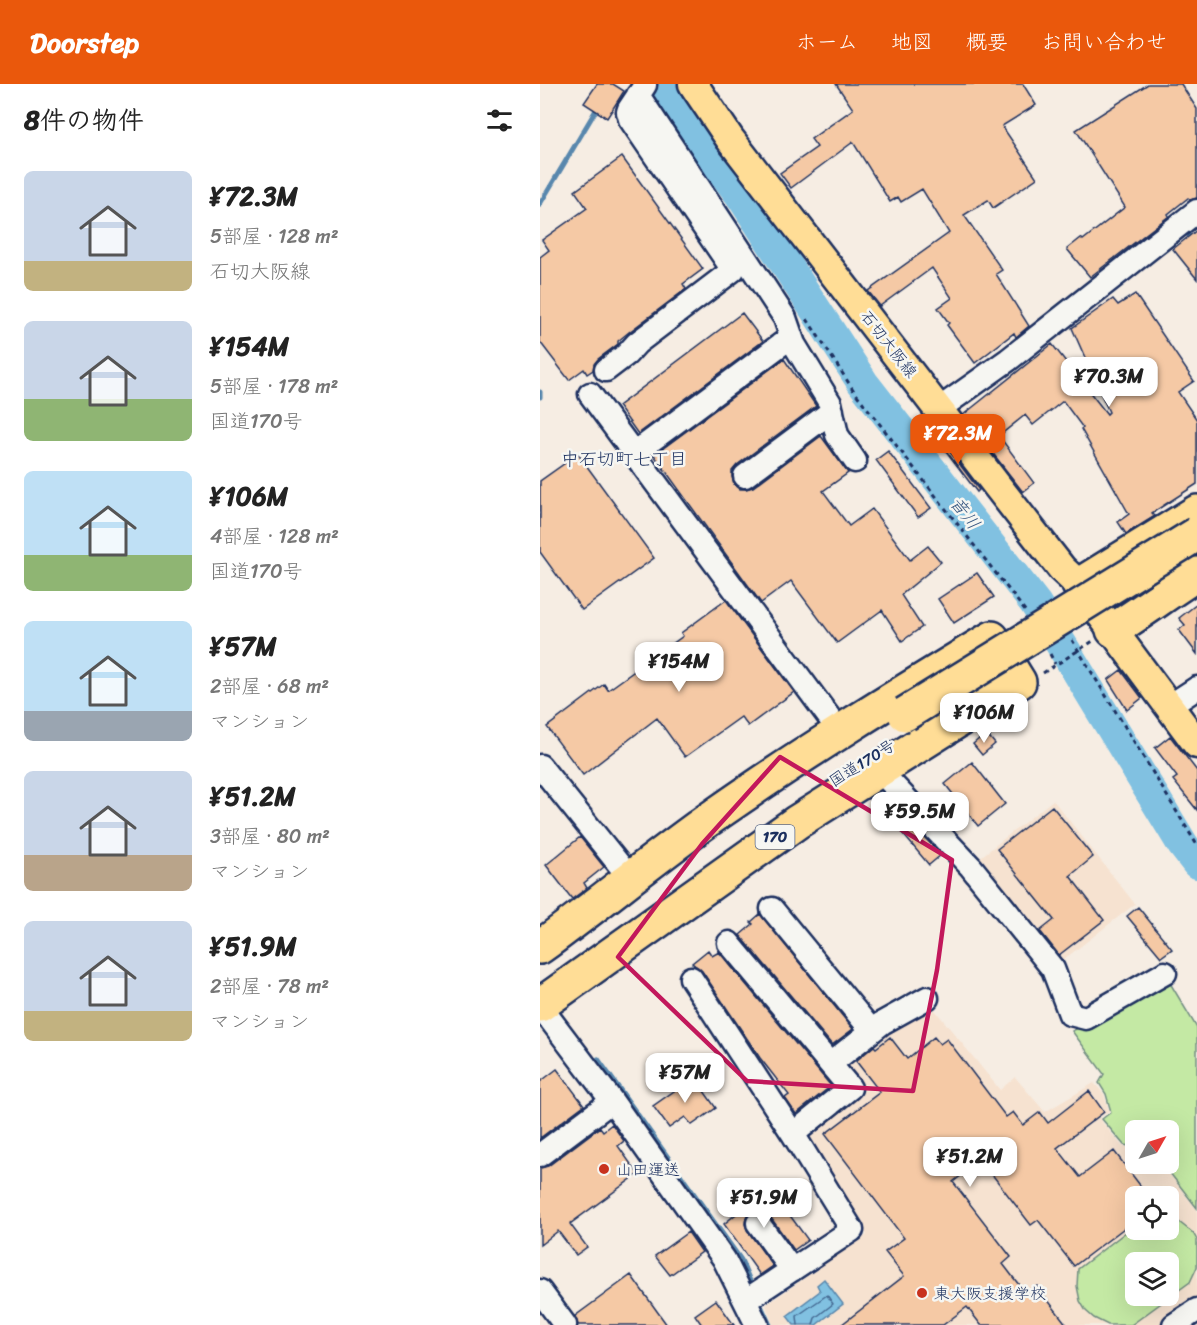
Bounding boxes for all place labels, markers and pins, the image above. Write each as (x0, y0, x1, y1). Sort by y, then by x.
pin: ¥70.3M (1060, 357, 1158, 408)
pin: ¥72.3M (909, 414, 1007, 465)
pin: ¥154M (637, 642, 721, 693)
pin: ¥106M (942, 693, 1026, 744)
pin: ¥59.5M (871, 792, 969, 843)
pin: ¥57M (649, 1053, 721, 1104)
pin: ¥51.2M (921, 1137, 1019, 1188)
place label: 山田運送 (616, 1155, 680, 1184)
marker: 山田運送 (597, 1162, 611, 1176)
pin: ¥51.9M (715, 1178, 813, 1229)
place label: 東大阪支援学校 (934, 1279, 1046, 1308)
marker: 東大阪支援学校 (915, 1286, 929, 1300)

